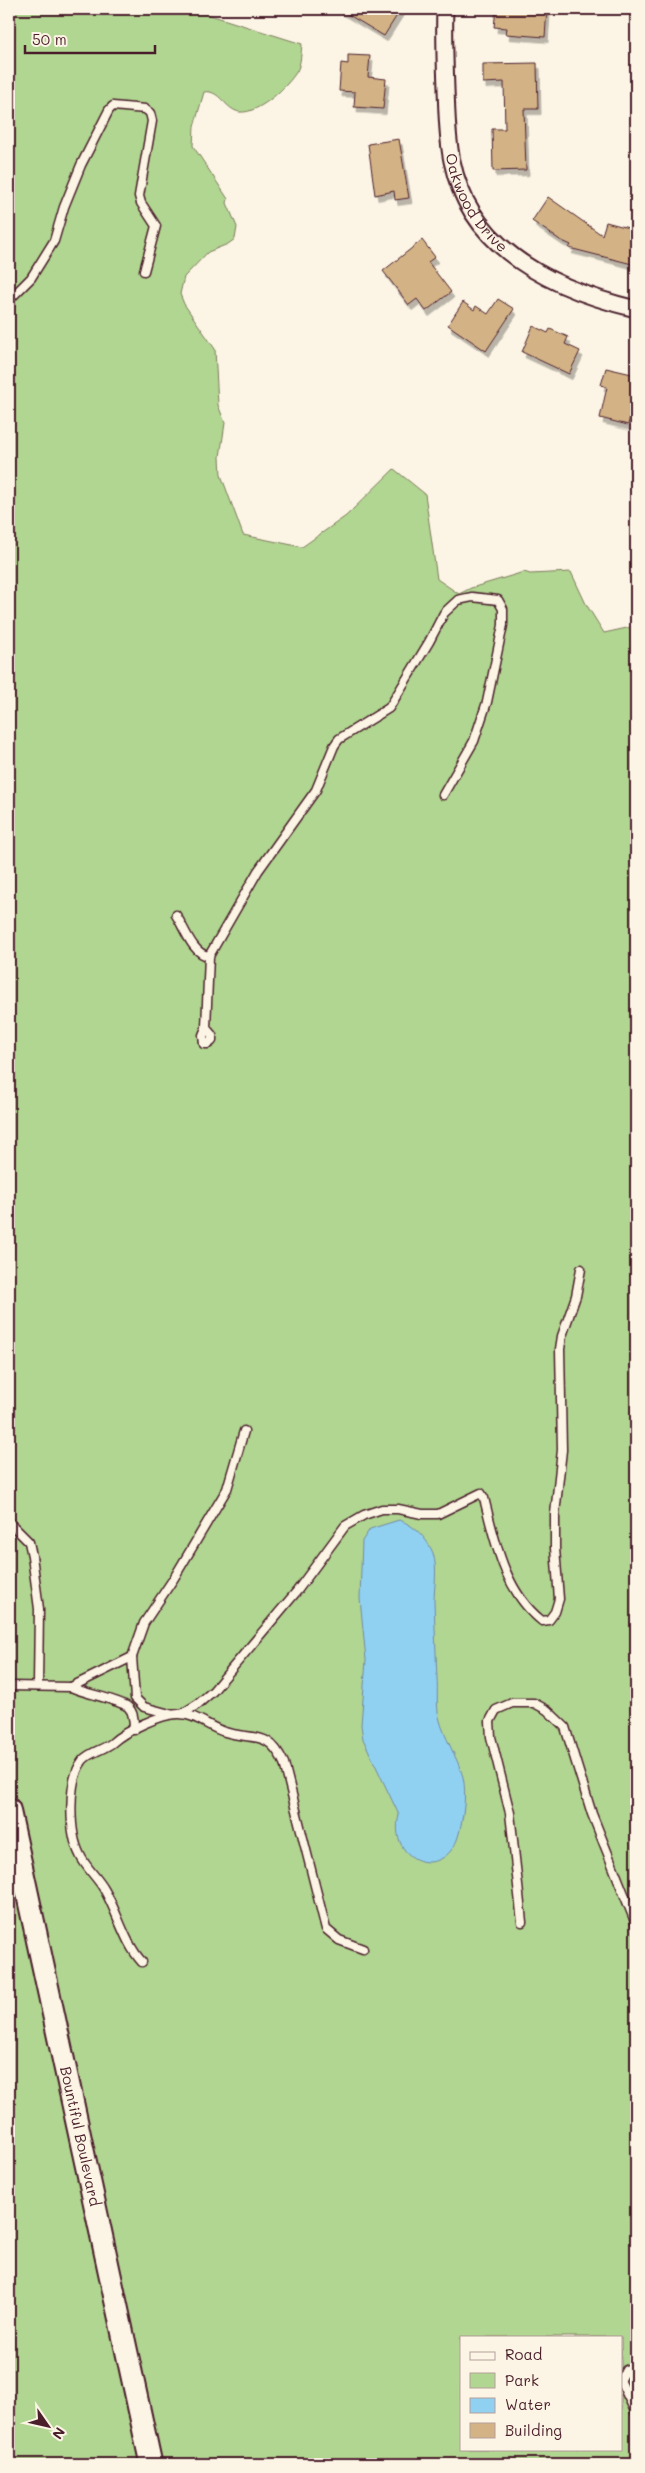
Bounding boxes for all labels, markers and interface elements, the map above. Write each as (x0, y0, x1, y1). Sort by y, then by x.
scale bar (25, 22, 155, 54)
text: 50 m (32, 29, 67, 49)
street label: Oakwood Drive (442, 151, 512, 256)
street label: Bountiful Boulevard (56, 2064, 106, 2208)
legend (460, 2336, 622, 2450)
text: Road (505, 2344, 542, 2364)
text: Park (505, 2370, 539, 2390)
text: Water (505, 2394, 551, 2414)
north arrow (22, 2400, 72, 2450)
text: Building (505, 2420, 562, 2440)
text: N (48, 2424, 70, 2443)

